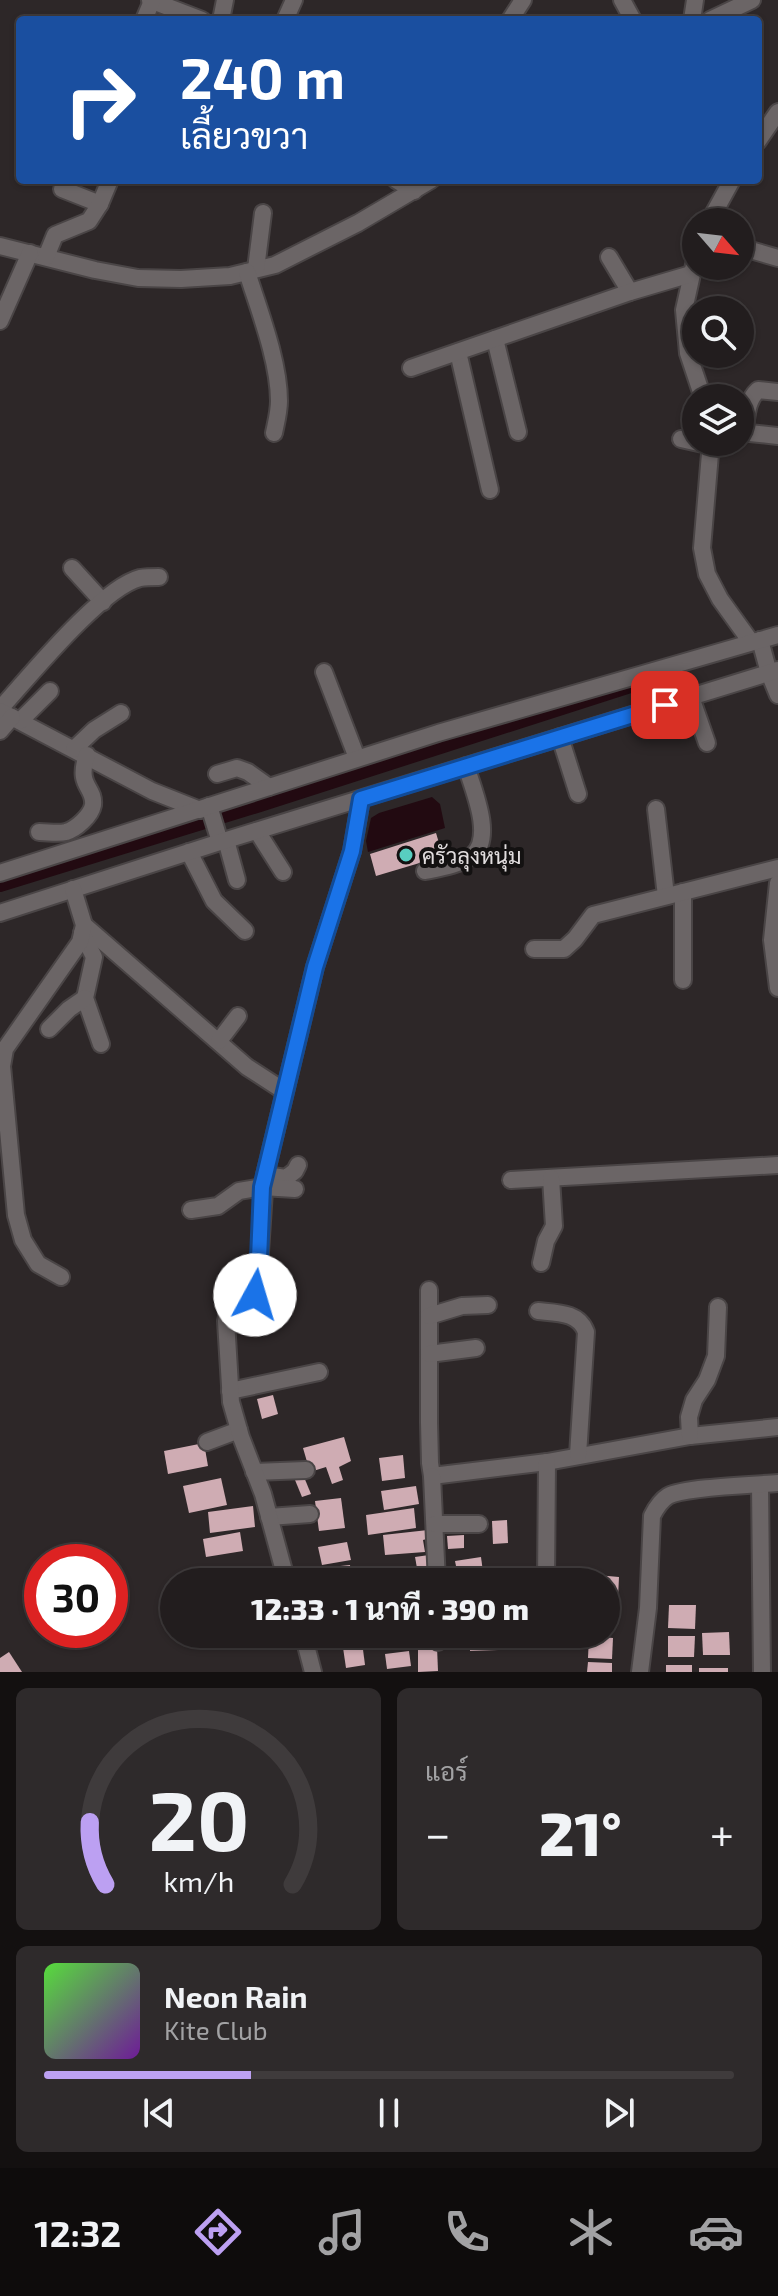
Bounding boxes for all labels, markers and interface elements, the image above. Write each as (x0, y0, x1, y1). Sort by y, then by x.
text: 240 m (180, 43, 345, 110)
icon: right (48, 48, 152, 152)
text: เลี้ยวขวา (180, 113, 308, 156)
north arrow (682, 208, 754, 280)
map controls (682, 208, 754, 456)
button: search (682, 296, 754, 368)
button: layers (682, 384, 754, 456)
pin (631, 671, 699, 739)
icon: arrive (643, 683, 687, 727)
place label: ครัวลุงหนุ่ม (422, 842, 521, 872)
marker: ครัวลุงหนุ่ม (397, 846, 415, 864)
position arrow (213, 1253, 297, 1337)
speed limit sign: 30 (24, 1544, 128, 1648)
text: 12:33 · 1 นาที · 390 m (251, 1590, 529, 1626)
text: แอร์ (425, 1755, 468, 1786)
text: 20 (148, 1768, 249, 1868)
text: 21° (539, 1796, 622, 1868)
text: − (425, 1806, 451, 1859)
text: + (710, 1806, 734, 1859)
text: km/h (163, 1863, 234, 1898)
text: Neon Rain (164, 1978, 308, 2014)
text: Kite Club (164, 2014, 268, 2045)
icon: previous (137, 2091, 181, 2135)
icon: pause (367, 2091, 411, 2135)
icon: next (597, 2091, 641, 2135)
icon: directions (190, 2204, 246, 2260)
icon: music (314, 2204, 370, 2260)
icon: phone (439, 2204, 495, 2260)
icon: climate (563, 2204, 619, 2260)
icon: car (688, 2204, 744, 2260)
text: 12:32 (34, 2211, 121, 2254)

